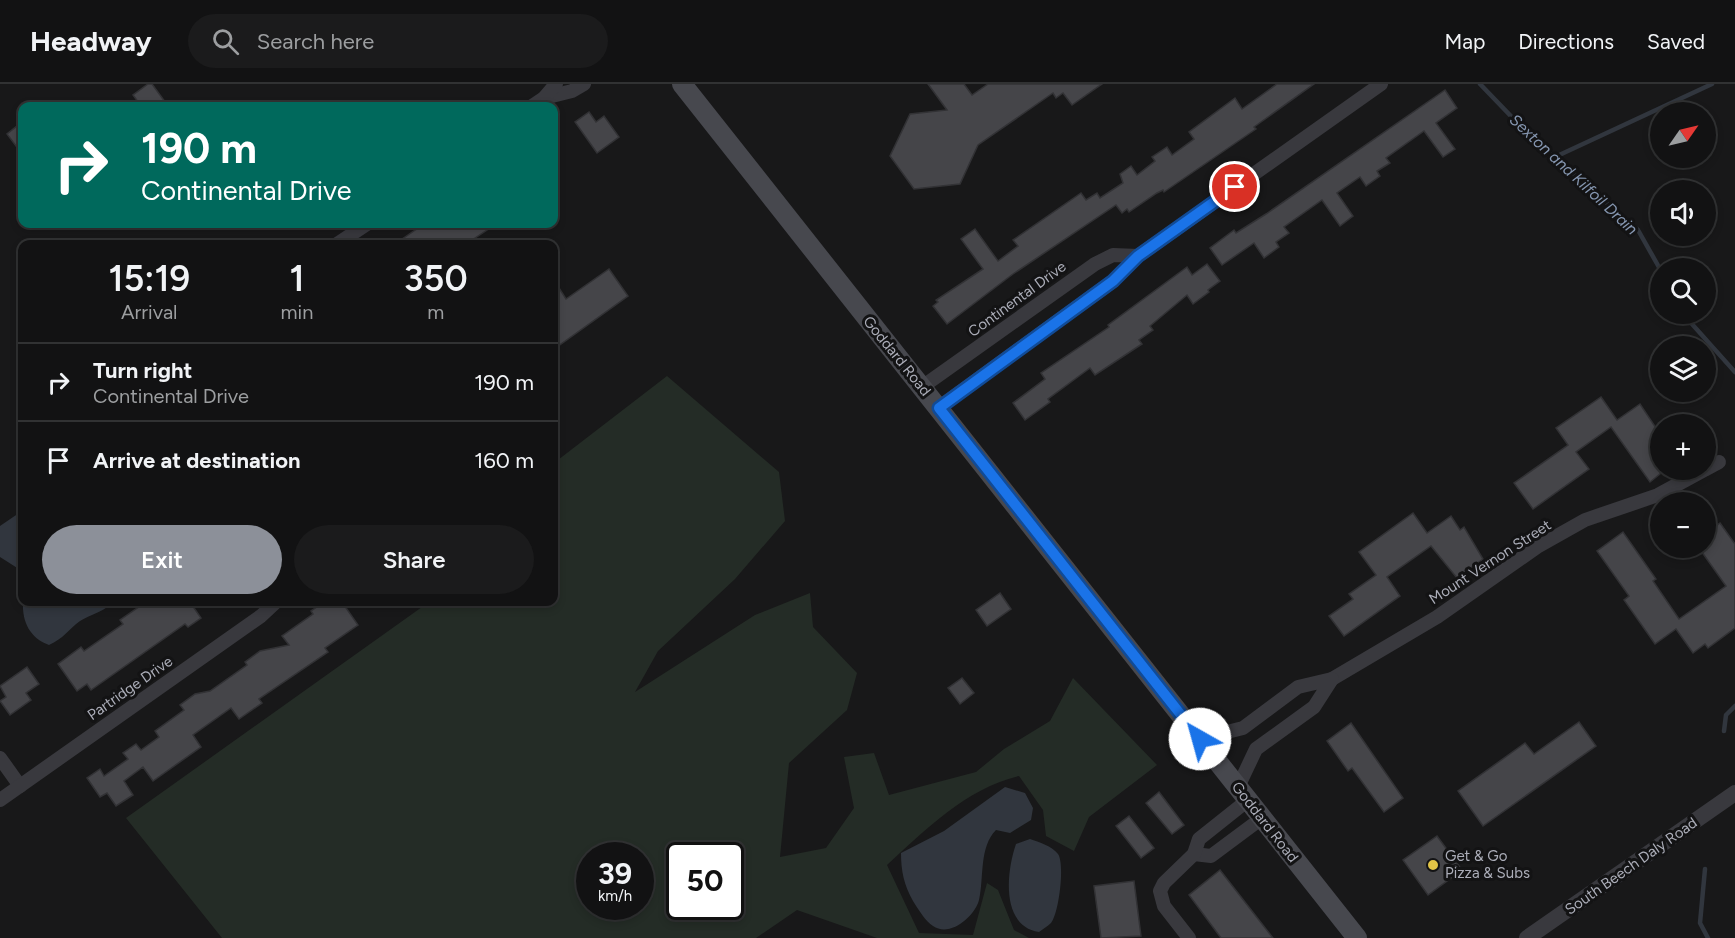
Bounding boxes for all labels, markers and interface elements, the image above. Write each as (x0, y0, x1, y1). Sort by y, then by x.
search box (188, 14, 608, 68)
text: Headway (30, 24, 152, 58)
icon: search (209, 25, 242, 58)
text: Search here (257, 28, 374, 55)
text: Map (1444, 29, 1485, 54)
text: Directions (1518, 29, 1614, 54)
text: Saved (1647, 29, 1705, 54)
north arrow (1650, 102, 1716, 168)
map controls (1650, 102, 1716, 558)
water label: Sexton and Kilfoil Drain (1506, 110, 1642, 239)
text: 190 m (141, 123, 257, 174)
icon: right (42, 126, 120, 204)
pin (1209, 161, 1260, 212)
icon: arrive (1218, 170, 1251, 203)
text: Continental Drive (141, 174, 352, 207)
button: sound (1650, 180, 1716, 246)
text: 15:19 (108, 257, 190, 300)
text: 1 (289, 257, 305, 300)
text: 350 (404, 257, 468, 300)
street label: Continental Drive (964, 257, 1070, 341)
button: search (1650, 258, 1716, 324)
text: Arrival (121, 300, 178, 324)
text: min (281, 300, 313, 324)
text: m (427, 300, 444, 324)
street label: Goddard Road (859, 312, 935, 400)
button: layers (1650, 336, 1716, 402)
text: Turn right (93, 357, 192, 384)
icon: right (42, 366, 75, 399)
text: 190 m (474, 369, 534, 396)
text: Continental Drive (93, 384, 249, 408)
button: + (1650, 414, 1716, 480)
icon: arrive (42, 444, 75, 477)
text: Arrive at destination (93, 447, 301, 474)
text: 160 m (474, 447, 534, 474)
button: − (1650, 492, 1716, 558)
street label: Mount Vernon Street (1426, 516, 1555, 608)
button: Exit (42, 525, 282, 594)
button: Share (294, 525, 534, 594)
street label: Partridge Drive (84, 652, 176, 724)
position arrow (1168, 707, 1232, 771)
street label: Goddard Road (1228, 778, 1302, 866)
street label: South Beech Daly Road (1561, 814, 1701, 918)
speed limit sign: 50 (666, 842, 744, 920)
place label: Get & Go Pizza & Subs (1445, 847, 1530, 882)
text: 39 (598, 855, 632, 892)
marker: Get & Go Pizza & Subs (1426, 858, 1440, 872)
text: km/h (598, 887, 632, 905)

